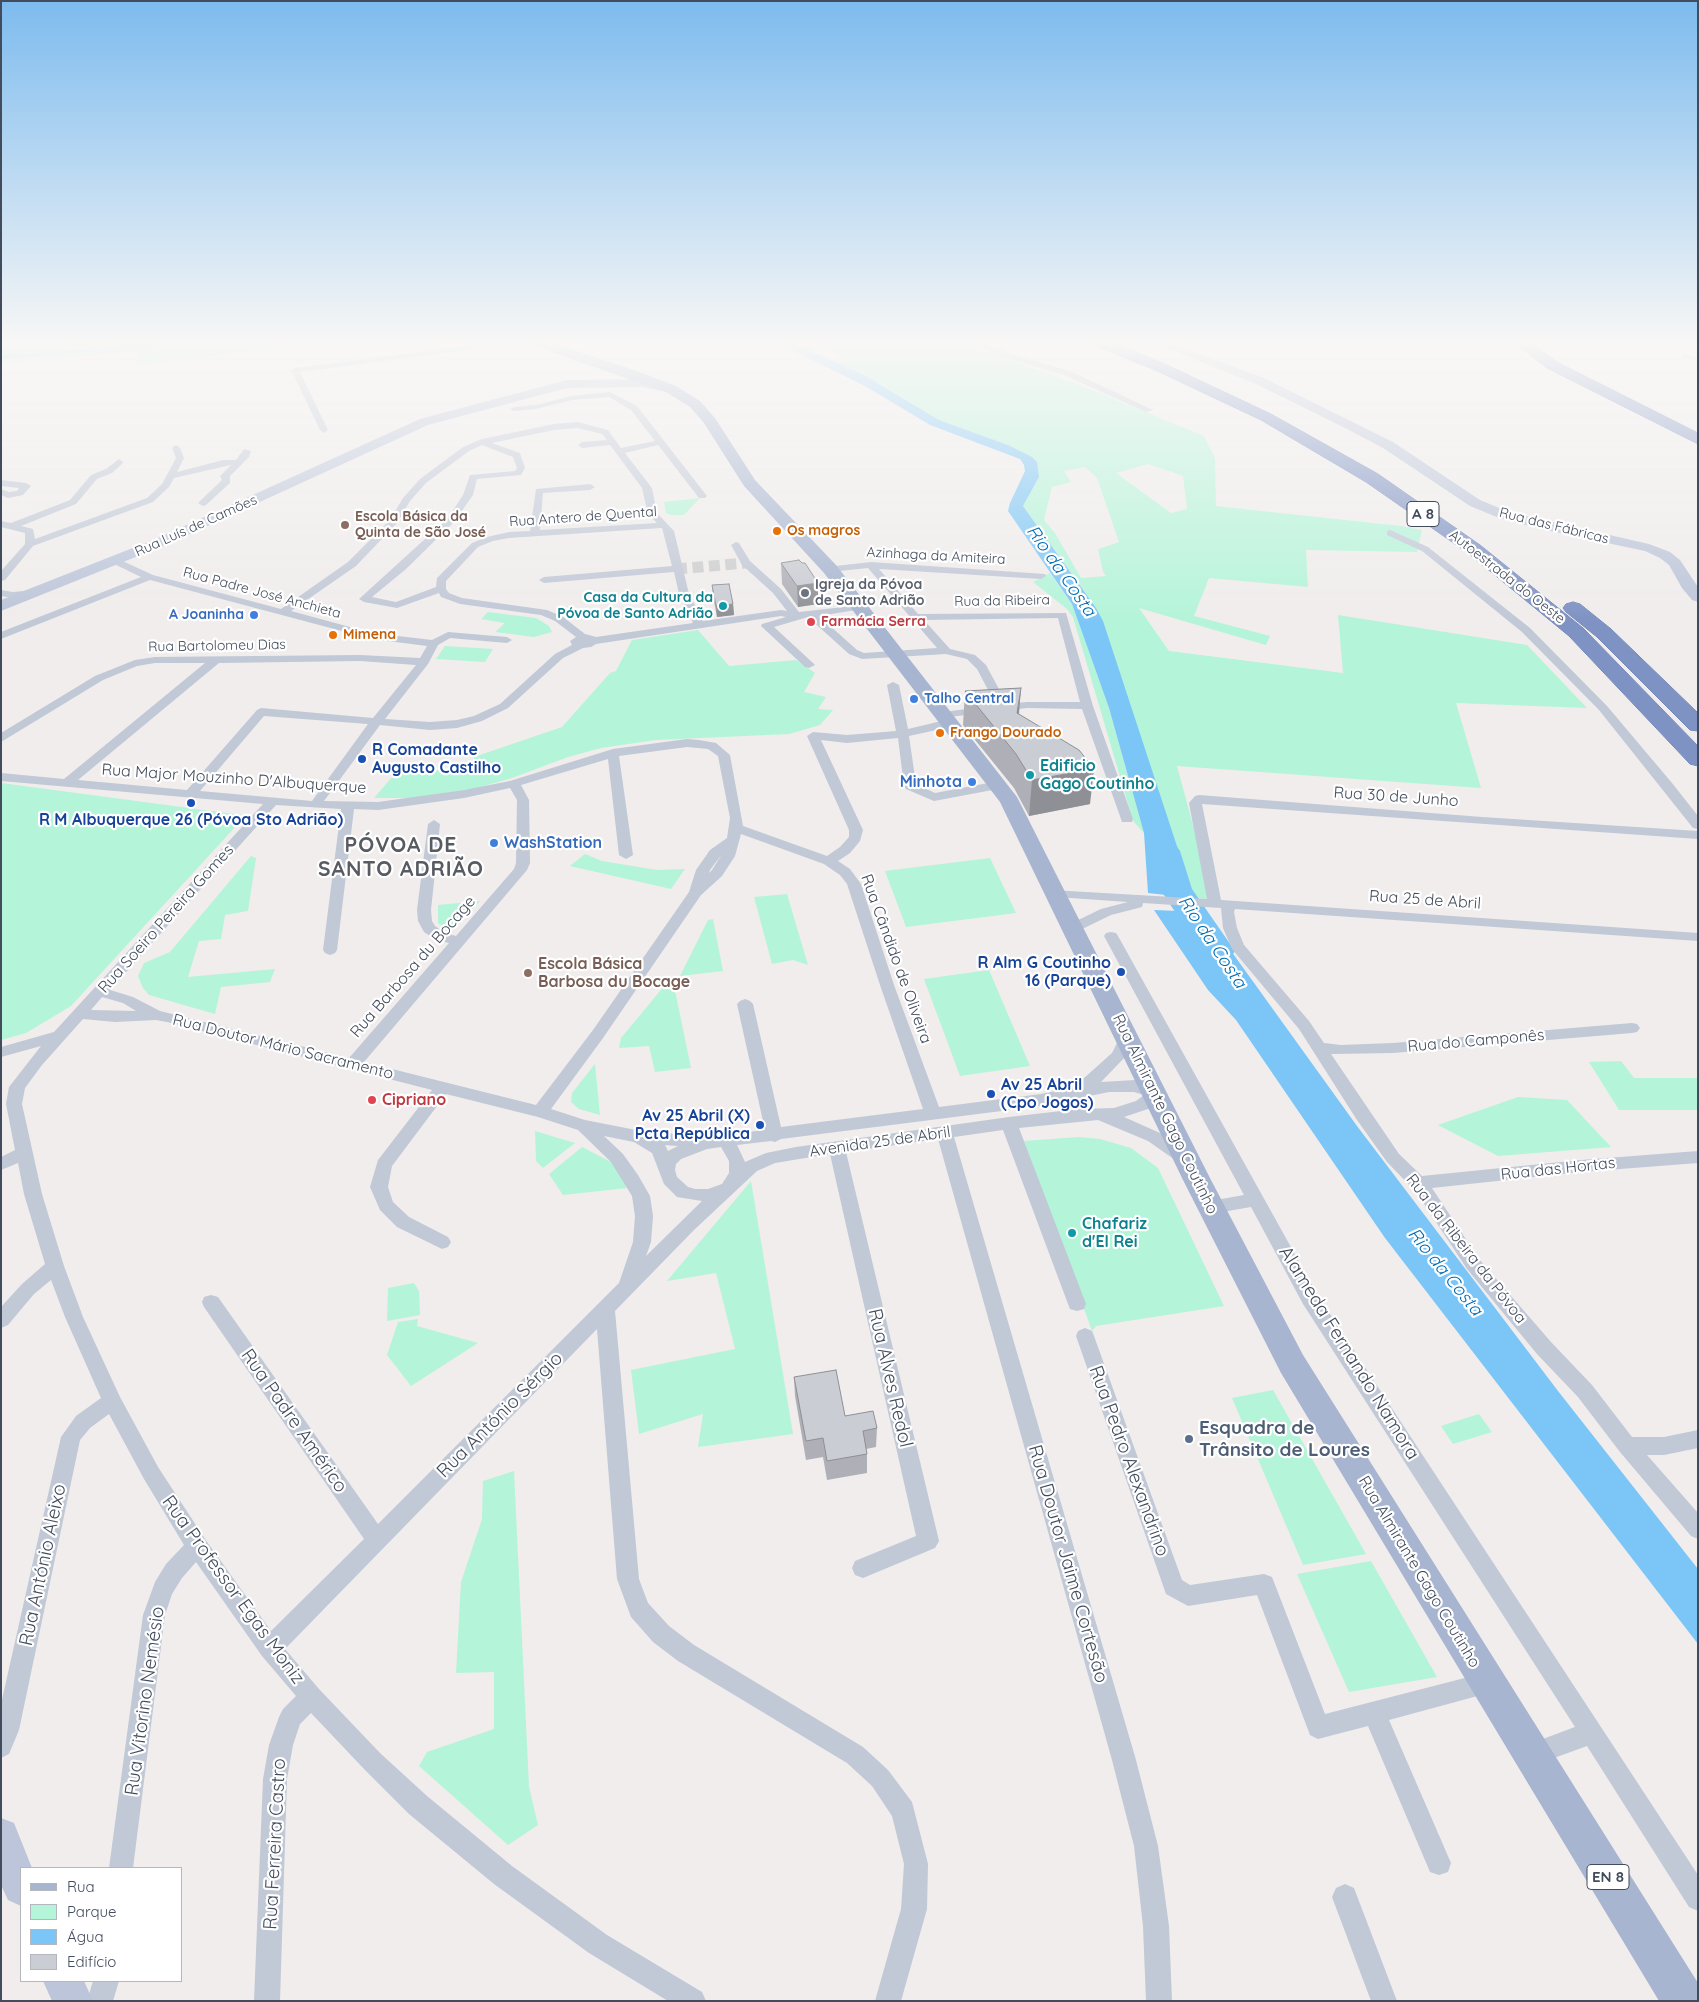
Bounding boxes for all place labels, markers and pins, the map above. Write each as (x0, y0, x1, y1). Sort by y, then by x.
place label: Escola Básica da Quinta de São José (355, 509, 486, 542)
marker: Escola Básica da Quinta de São José (339, 519, 351, 531)
place label: Os magros (787, 523, 860, 539)
marker: Os magros (771, 525, 783, 537)
place label: Igreja da Póvoa de Santo Adrião (815, 577, 924, 610)
marker: Igreja da Póvoa de Santo Adrião (799, 587, 811, 599)
place label: Casa da Cultura da Póvoa de Santo Adrião (557, 590, 713, 622)
marker: Casa da Cultura da Póvoa de Santo Adrião (717, 600, 729, 612)
place label: A Joaninha (169, 607, 244, 623)
marker: A Joaninha (248, 609, 260, 621)
place label: Farmácia Serra (821, 614, 926, 630)
marker: Farmácia Serra (805, 616, 817, 628)
place label: Mimena (343, 627, 396, 643)
marker: Mimena (327, 629, 339, 641)
place label: Talho Central (924, 691, 1014, 707)
marker: Talho Central (908, 693, 920, 705)
place label: Frango Dourado (950, 725, 1061, 741)
marker: Frango Dourado (934, 727, 946, 739)
place label: R Comadante Augusto Castilho (372, 740, 501, 778)
marker: R Comadante Augusto Castilho (356, 753, 368, 765)
place label: Edificio Gago Coutinho (1040, 756, 1154, 794)
marker: Edificio Gago Coutinho (1024, 769, 1036, 781)
place label: Minhota (900, 772, 962, 792)
marker: Minhota (966, 776, 978, 788)
marker: R M Albuquerque 26 (Póvoa Sto Adrião) (185, 797, 197, 809)
place label: R M Albuquerque 26 (Póvoa Sto Adrião) (39, 810, 343, 830)
place label: WashStation (504, 833, 602, 853)
marker: WashStation (488, 837, 500, 849)
place label: R Alm G Coutinho 16 (Parque) (978, 953, 1111, 991)
place label: Escola Básica Barbosa du Bocage (538, 954, 690, 992)
marker: R Alm G Coutinho 16 (Parque) (1115, 966, 1127, 978)
marker: Escola Básica Barbosa du Bocage (522, 967, 534, 979)
place label: Av 25 Abril (Cpo Jogos) (1001, 1075, 1093, 1113)
marker: Av 25 Abril (Cpo Jogos) (985, 1088, 997, 1100)
place label: Cipriano (382, 1090, 446, 1110)
marker: Cipriano (366, 1094, 378, 1106)
place label: Av 25 Abril (X) Pcta República (635, 1106, 750, 1144)
marker: Av 25 Abril (X) Pcta República (754, 1119, 766, 1131)
place label: Chafariz d'El Rei (1082, 1214, 1147, 1252)
marker: Chafariz d'El Rei (1066, 1227, 1078, 1239)
place label: Esquadra de Trânsito de Loures (1199, 1417, 1370, 1461)
marker: Esquadra de Trânsito de Loures (1183, 1433, 1195, 1445)

